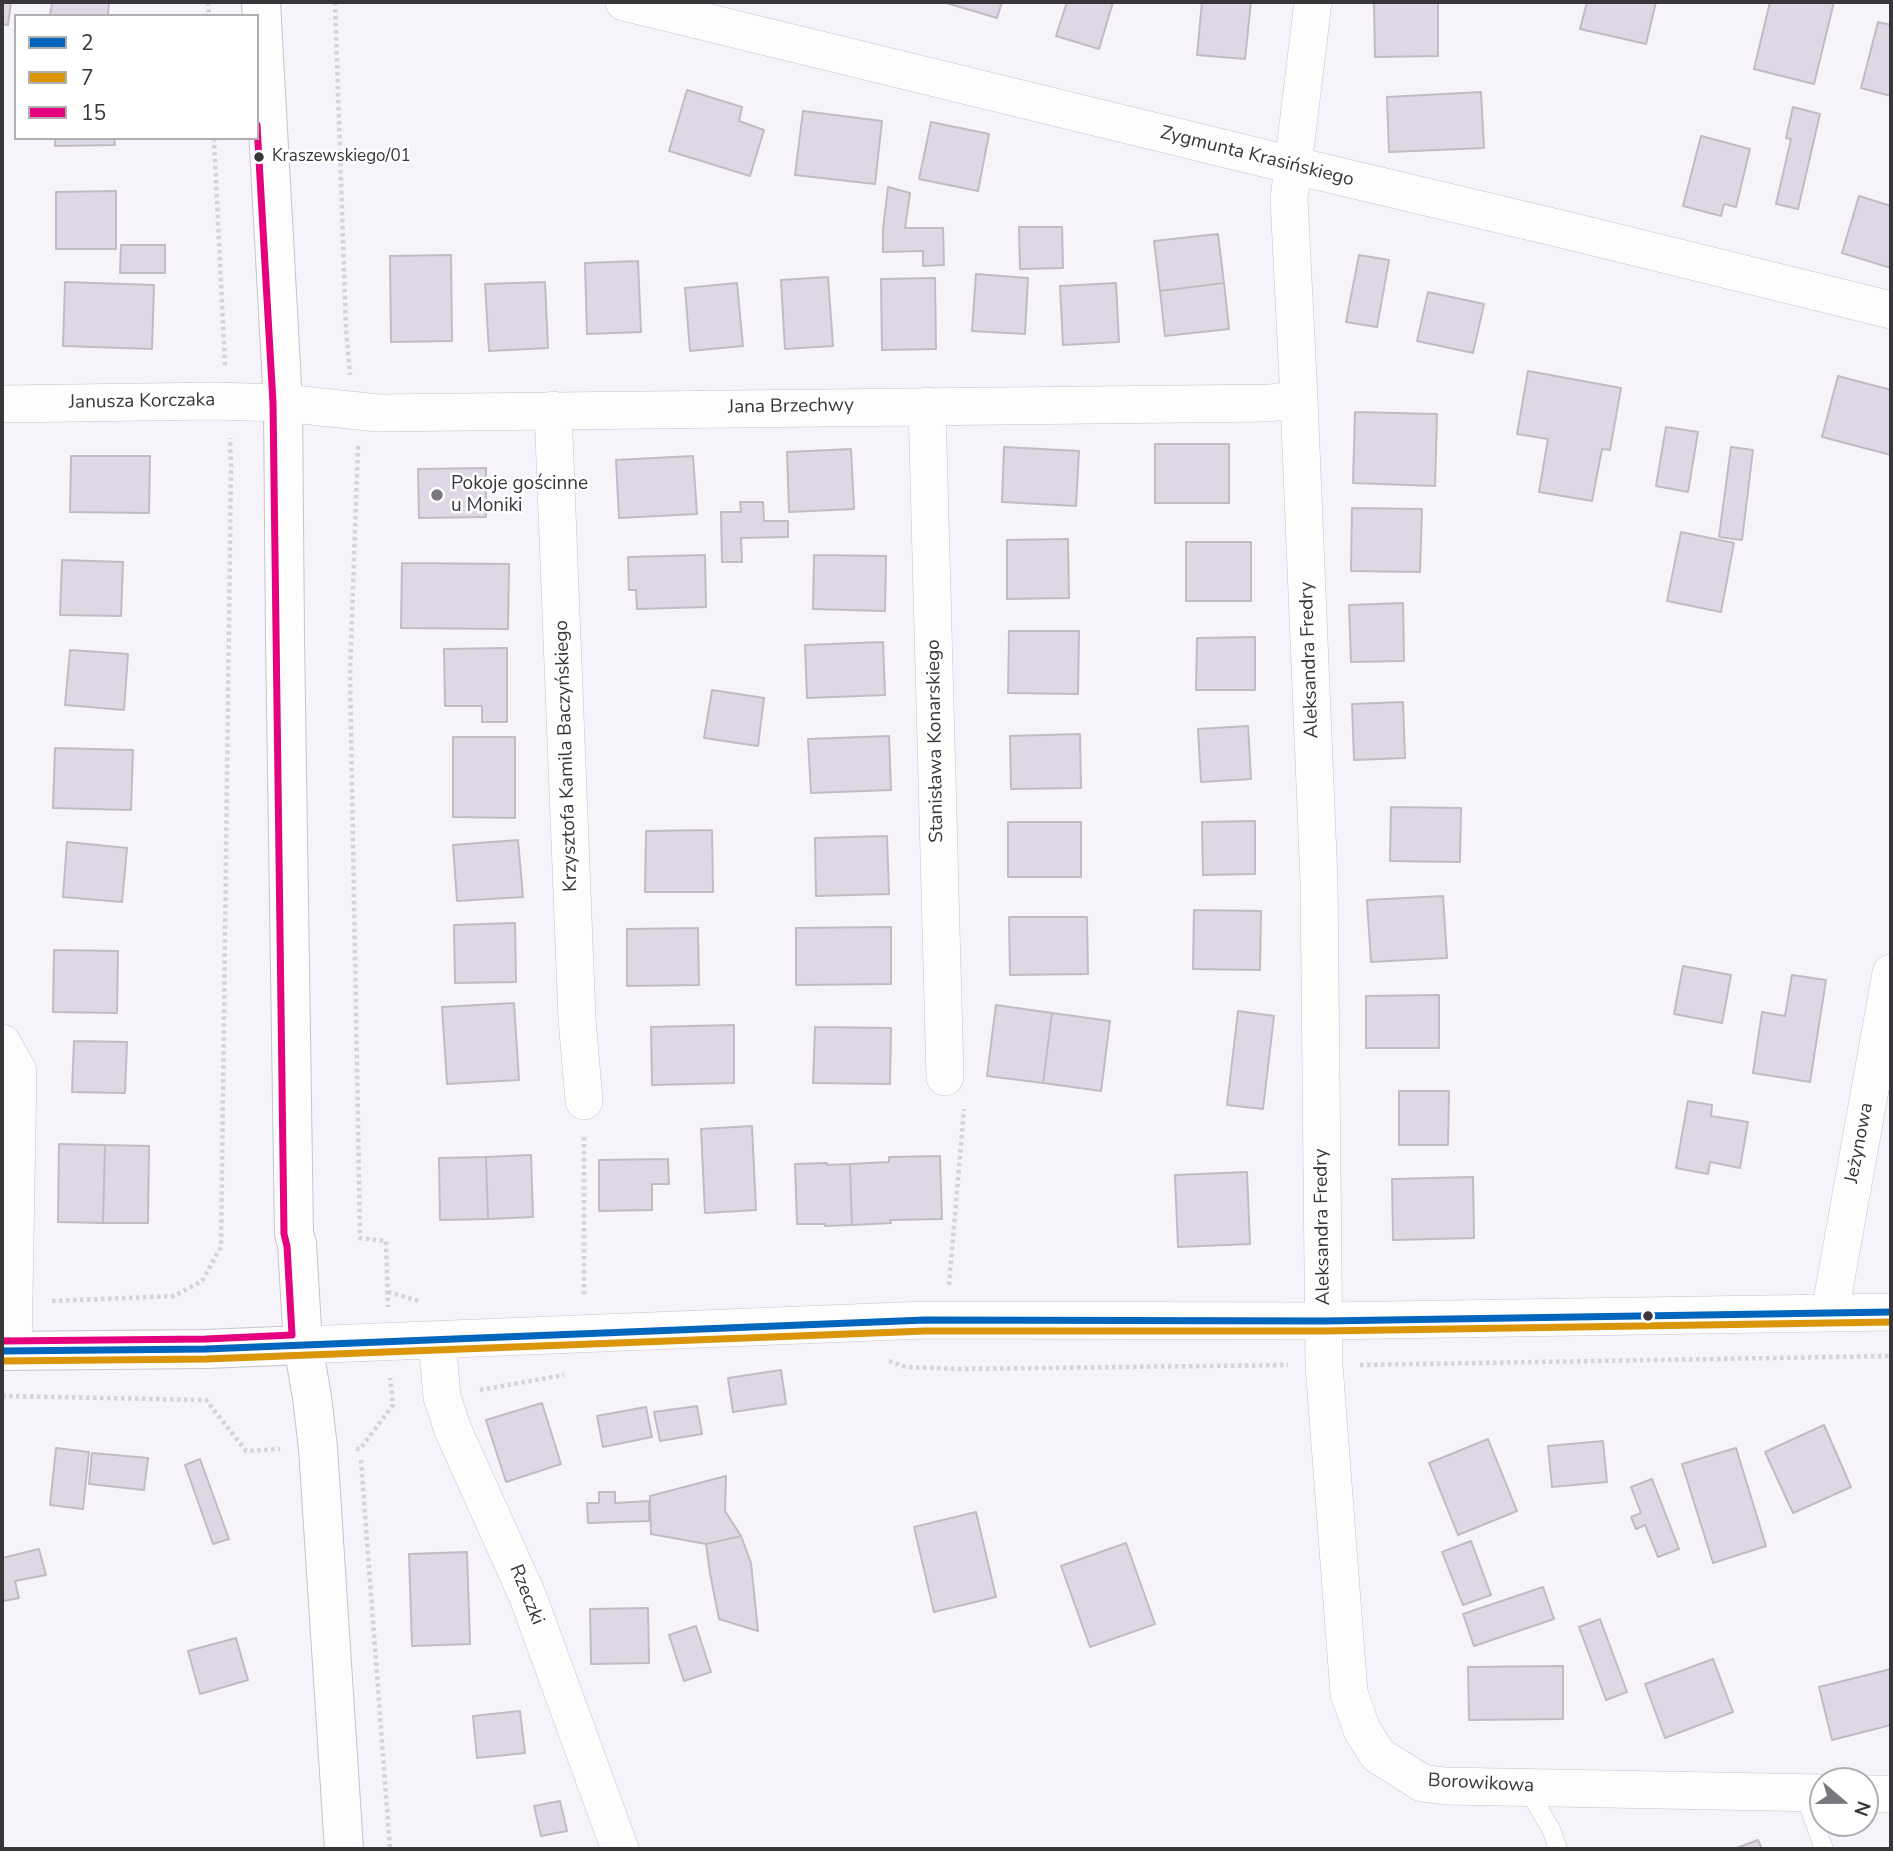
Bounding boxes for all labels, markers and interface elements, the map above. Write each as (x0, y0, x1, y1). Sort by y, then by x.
legend (14, 14, 259, 140)
text: 2 (81, 29, 94, 57)
text: 7 (81, 64, 94, 92)
text: 15 (81, 99, 106, 127)
street label: Zygmunta Krasińskiego (1158, 122, 1356, 192)
place label: Kraszewskiego/01 (272, 147, 411, 167)
marker: Kraszewskiego/01 (252, 150, 266, 164)
street label: Janusza Korczaka (69, 389, 215, 415)
street label: Jana Brzechwy (728, 395, 854, 419)
place label: Pokoje gościnne u Moniki (451, 473, 588, 517)
marker: Pokoje gościnne u Moniki (429, 487, 445, 503)
street label: Aleksandra Fredry (1296, 581, 1324, 739)
street label: Krzysztofa Kamila Baczyńskiego (551, 620, 583, 892)
street label: Stanisława Konarskiego (923, 639, 949, 843)
street label: Jeżynowa (1841, 1101, 1879, 1185)
street label: Aleksandra Fredry (1310, 1148, 1336, 1306)
unlabelled marker (1641, 1309, 1655, 1323)
street label: Rzeczki (504, 1562, 548, 1628)
north arrow (1809, 1767, 1879, 1837)
street label: Borowikowa (1427, 1770, 1535, 1798)
text: N (1847, 1797, 1877, 1820)

